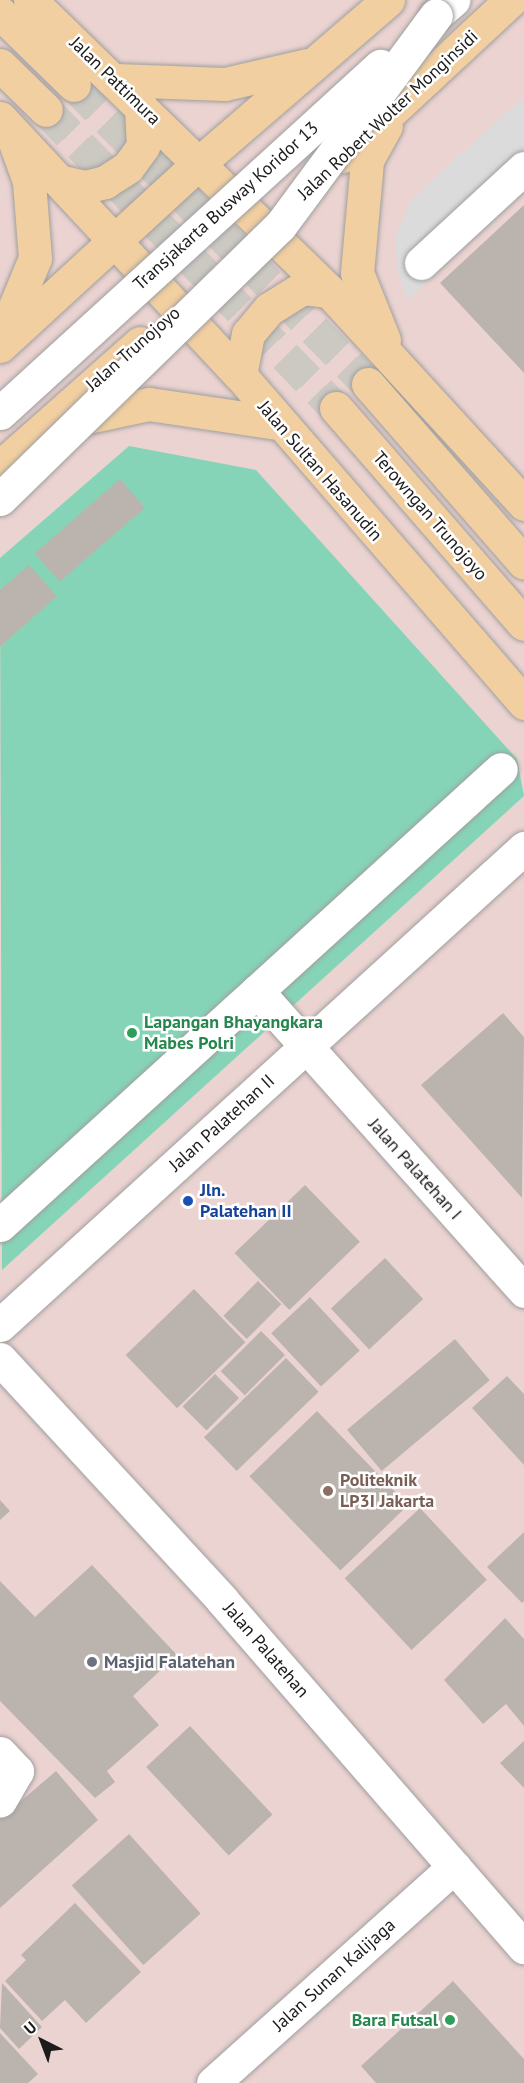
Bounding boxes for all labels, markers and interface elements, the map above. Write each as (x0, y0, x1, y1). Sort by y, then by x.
street label: Jalan Robert Wolter Monginsidi (293, 26, 483, 204)
street label: Jalan Pattimura (65, 32, 165, 130)
street label: Transjakarta Busway Koridor 13 (129, 117, 323, 295)
street label: Jalan Trunojoyo (81, 302, 185, 396)
street label: Jalan Sultan Hasanudin (253, 397, 387, 545)
street label: Terowngan Trunojoyo (368, 447, 492, 585)
place label: Lapangan Bhayangkara Mabes Polri (144, 1012, 323, 1054)
marker: Lapangan Bhayangkara Mabes Polri (125, 1026, 139, 1040)
street label: Jalan Palatehan II (165, 1070, 279, 1176)
street label: Jalan Palatehan I (364, 1114, 466, 1224)
place label: Jln. Palatehan II (200, 1180, 292, 1222)
marker: Jln. Palatehan II (181, 1194, 195, 1208)
place label: Politeknik LP3I Jakarta (340, 1470, 434, 1512)
marker: Politeknik LP3I Jakarta (321, 1484, 335, 1498)
street label: Jalan Palatehan (219, 1598, 313, 1702)
place label: Masjid Falatehan (104, 1651, 235, 1673)
marker: Masjid Falatehan (85, 1655, 99, 1669)
street label: Jalan Sunan Kalijaga (268, 1914, 400, 2036)
place label: Bara Futsal (352, 2009, 438, 2031)
north arrow (12, 2011, 72, 2071)
marker: Bara Futsal (443, 2013, 457, 2027)
text: U (20, 2017, 40, 2038)

